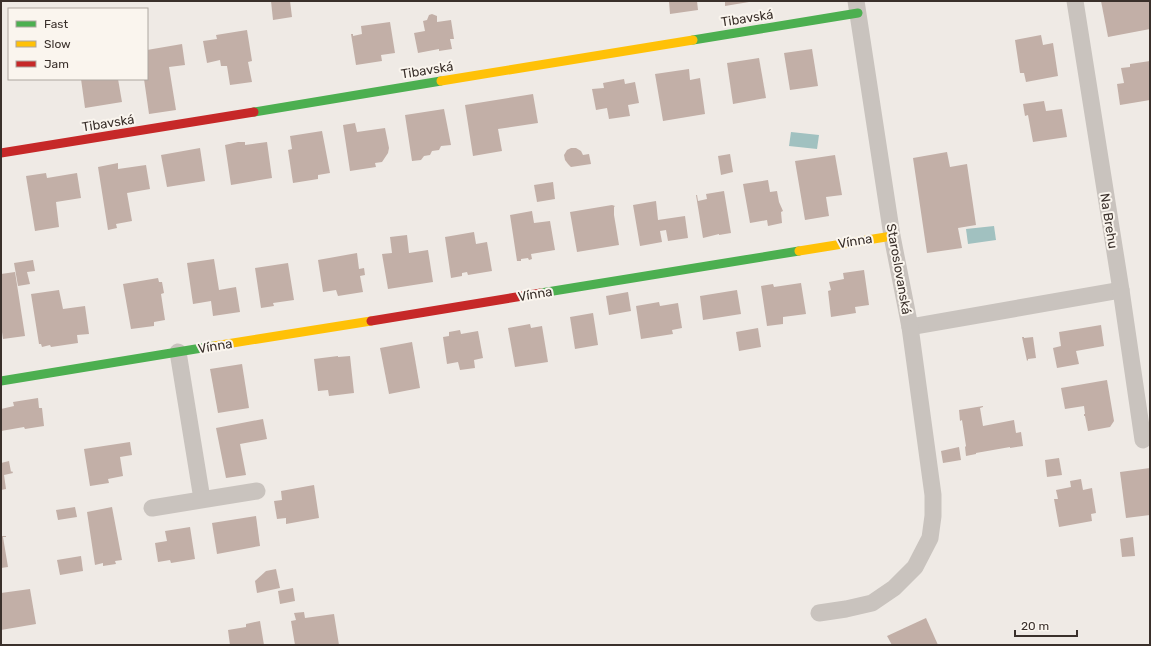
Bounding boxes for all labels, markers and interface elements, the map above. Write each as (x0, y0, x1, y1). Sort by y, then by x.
street label: Tibavská (720, 6, 774, 30)
legend (8, 8, 148, 80)
text: Fast (44, 17, 68, 31)
text: Slow (44, 37, 71, 51)
text: Jam (44, 57, 69, 71)
street label: Tibavská (400, 58, 454, 82)
street label: Tibavská (81, 111, 135, 135)
street label: Na Brehu (1097, 192, 1121, 250)
street label: Staroslovanská (884, 222, 914, 316)
street label: Vínna (837, 231, 873, 251)
street label: Vínna (517, 284, 553, 304)
street label: Vínna (197, 336, 233, 356)
scale bar (1015, 612, 1077, 638)
text: 20 m (1021, 619, 1049, 633)

